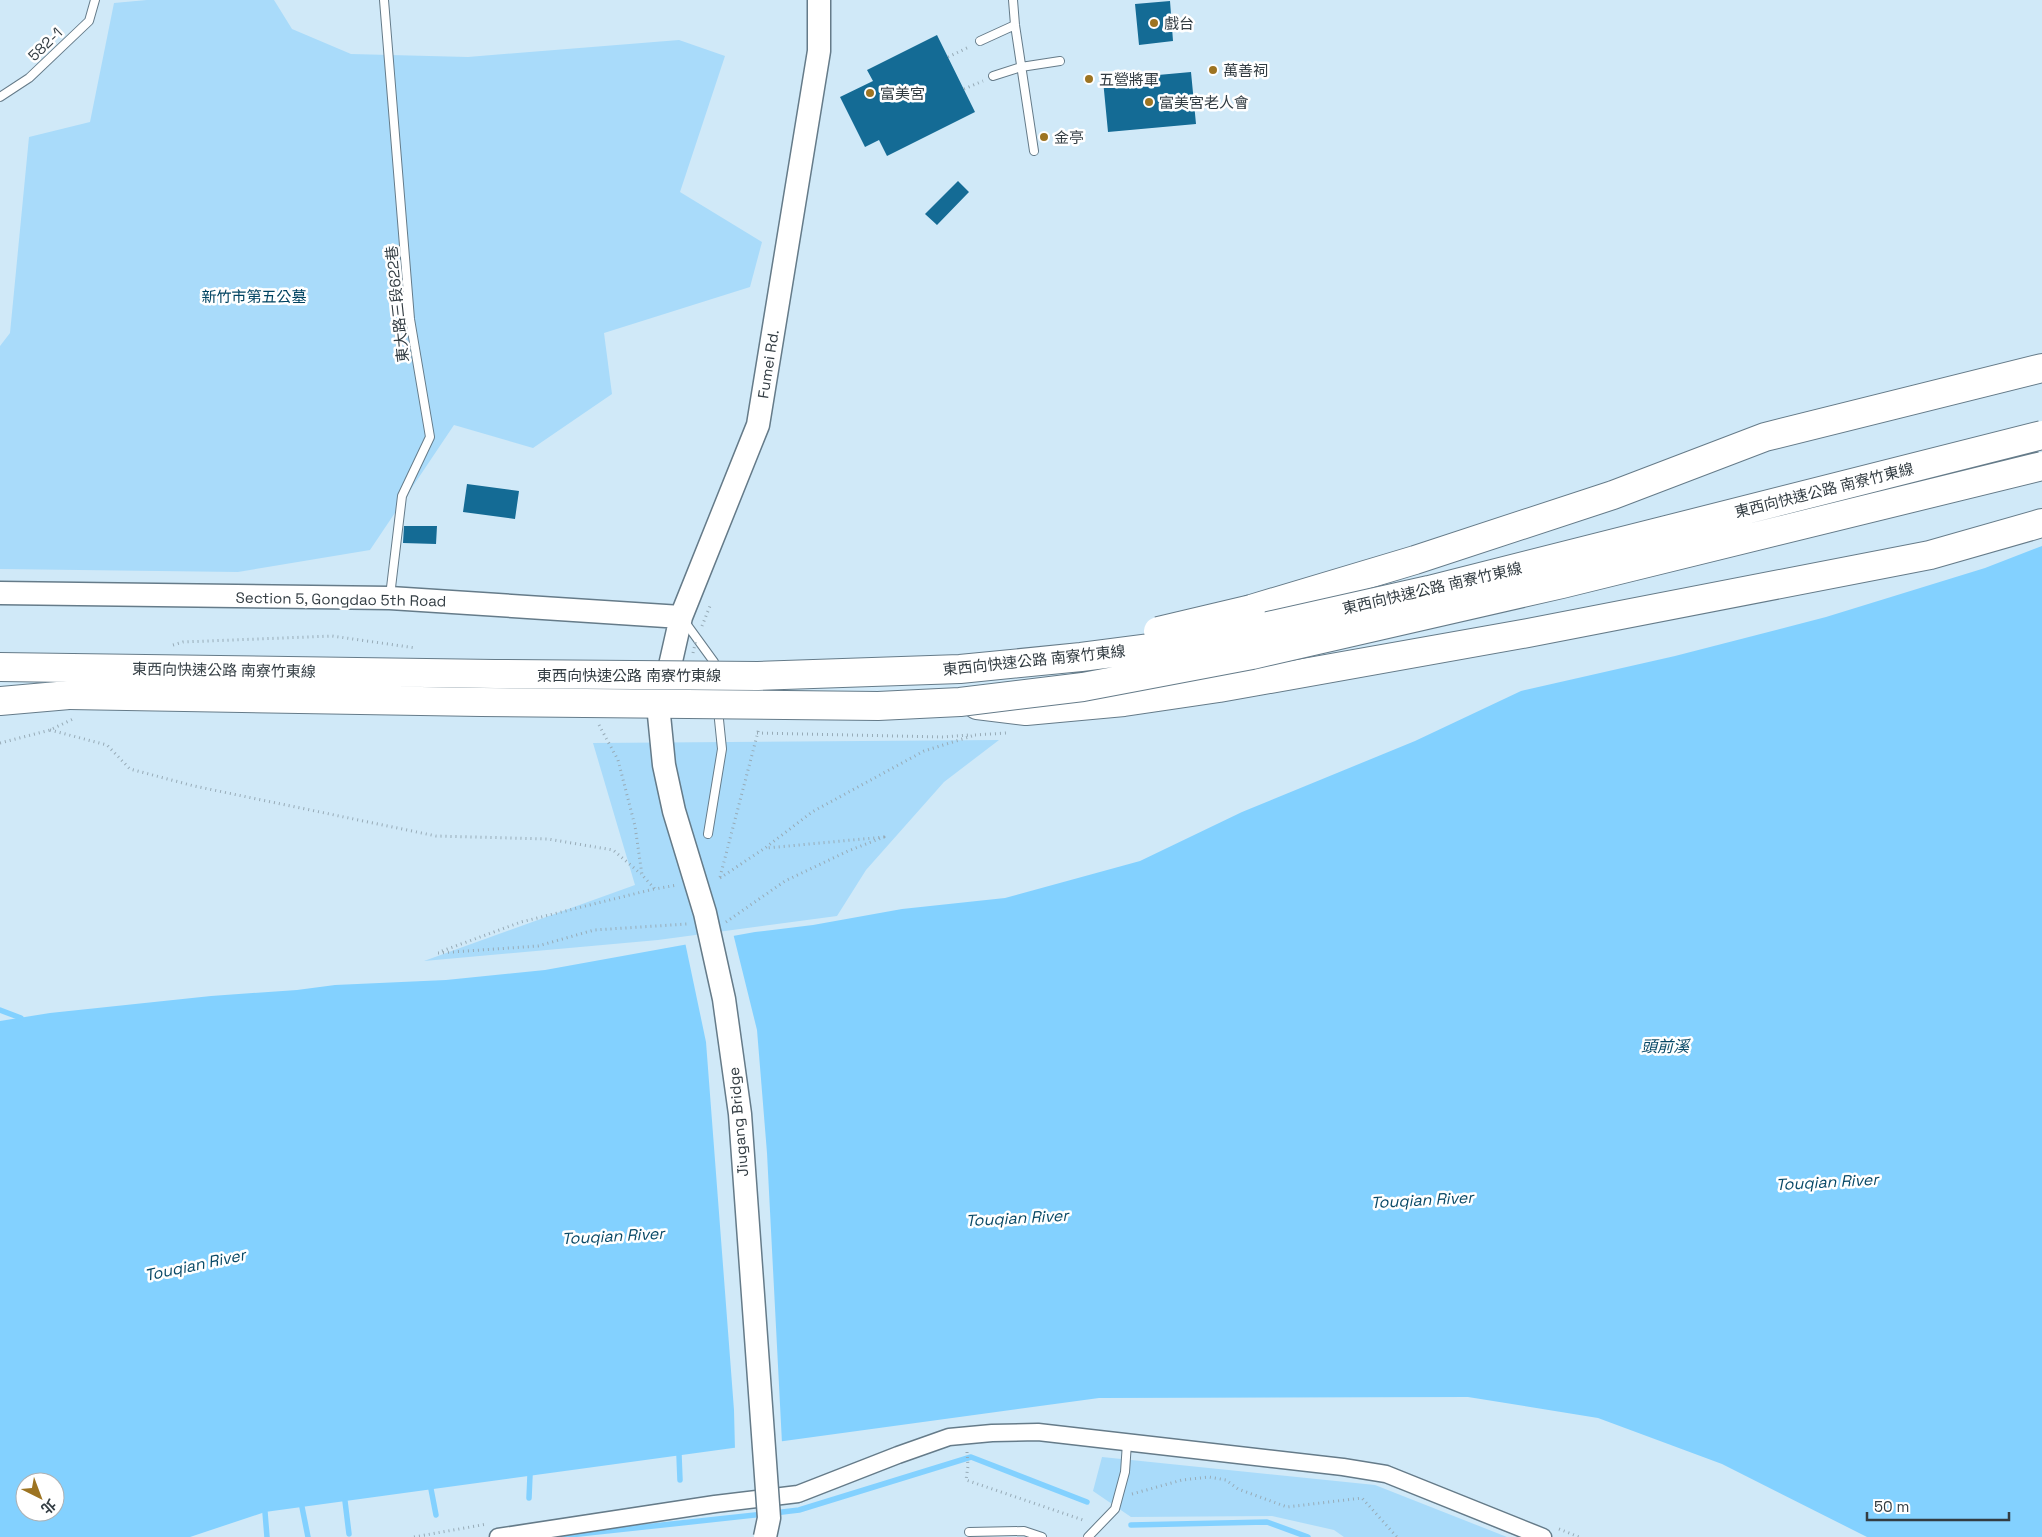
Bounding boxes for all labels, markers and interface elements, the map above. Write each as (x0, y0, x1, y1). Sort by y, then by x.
place label: 戲台 (1164, 14, 1194, 33)
marker: 戲台 (1148, 17, 1160, 29)
street label: 582-1 (24, 23, 66, 65)
place label: 萬善祠 (1223, 61, 1268, 80)
marker: 萬善祠 (1207, 64, 1219, 76)
place label: 五營將軍 (1099, 70, 1159, 89)
marker: 五營將軍 (1083, 73, 1095, 85)
place label: 富美宮 (880, 84, 925, 103)
marker: 富美宮 (864, 87, 876, 99)
place label: 富美宮老人會 (1159, 93, 1249, 112)
marker: 富美宮老人會 (1143, 96, 1155, 108)
place label: 金亭 (1054, 128, 1084, 147)
marker: 金亭 (1038, 131, 1050, 143)
street label: 東大路三段622巷 (381, 245, 413, 363)
park label: 新竹市第五公墓 (201, 287, 307, 306)
street label: Fumei Rd. (753, 328, 783, 400)
street label: 東西向快速公路 南寮竹東線 (1733, 459, 1915, 521)
street label: 東西向快速公路 南寮竹東線 (1340, 558, 1524, 618)
street label: Section 5, Gongdao 5th Road (235, 588, 447, 610)
street label: 東西向快速公路 南寮竹東線 (942, 641, 1126, 679)
street label: 東西向快速公路 南寮竹東線 (132, 659, 316, 681)
street label: 東西向快速公路 南寮竹東線 (537, 666, 721, 685)
water label: 頭前溪 (1641, 1036, 1691, 1057)
street label: Jiugang Bridge (724, 1066, 752, 1178)
water label: Touqian River (1775, 1169, 1881, 1195)
water label: Touqian River (1370, 1187, 1476, 1213)
water label: Touqian River (965, 1205, 1071, 1231)
water label: Touqian River (561, 1223, 667, 1249)
water label: Touqian River (143, 1244, 249, 1286)
north arrow (15, 1472, 65, 1522)
scale bar (1867, 1490, 2010, 1522)
text: 北 (37, 1495, 60, 1518)
text: 50 m (1874, 1497, 1909, 1516)

